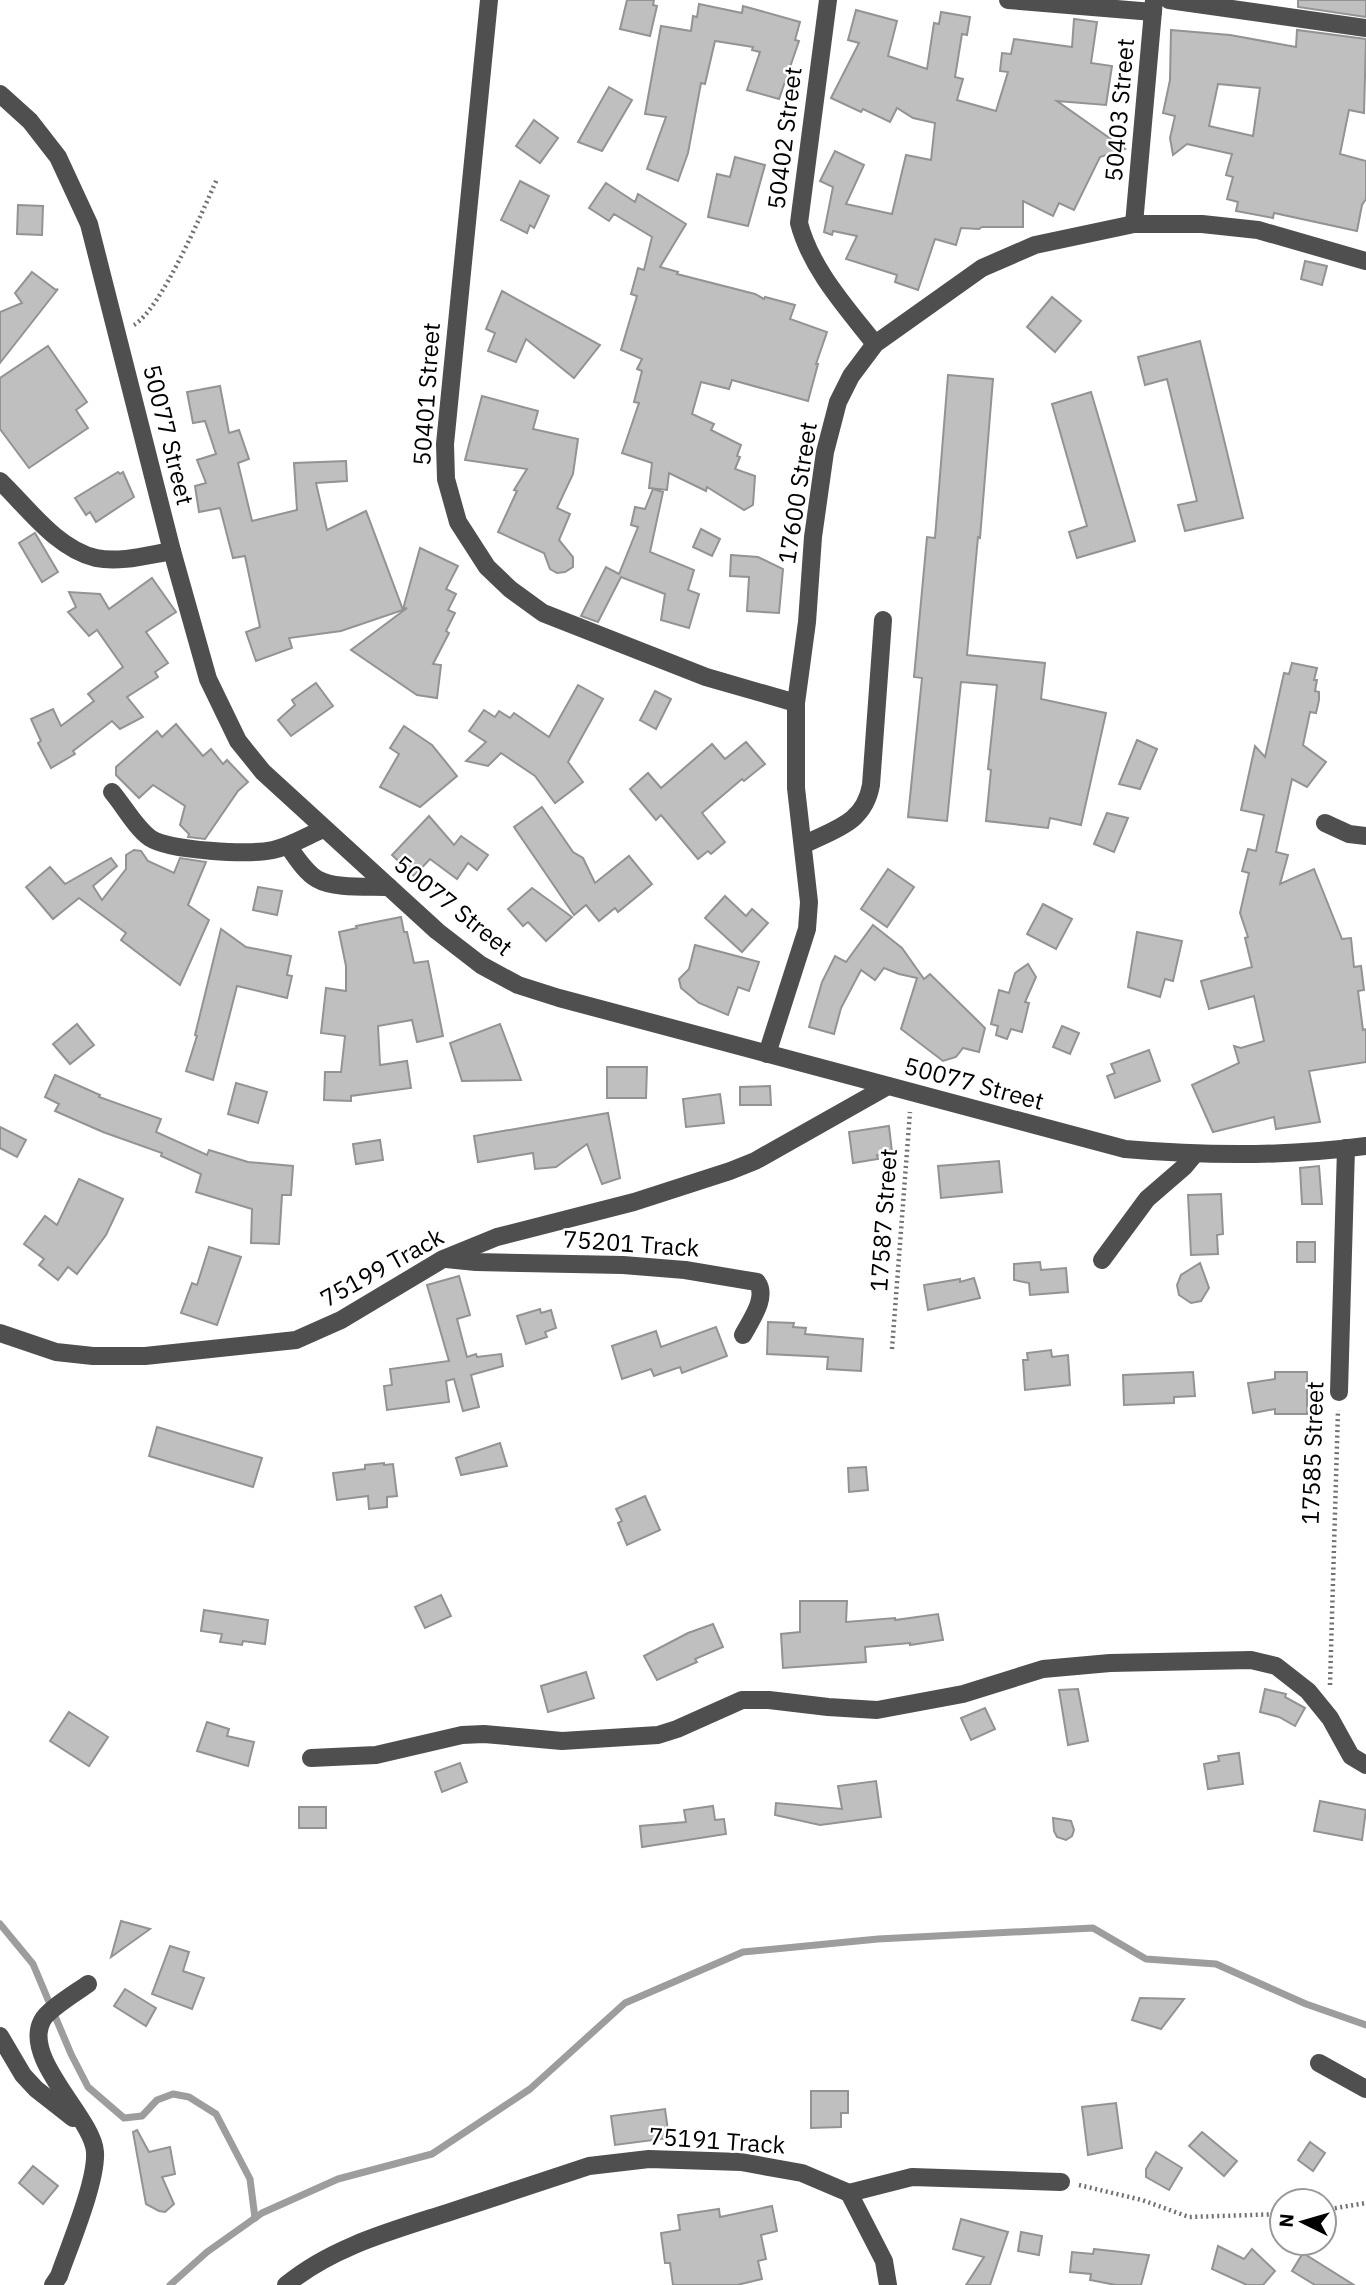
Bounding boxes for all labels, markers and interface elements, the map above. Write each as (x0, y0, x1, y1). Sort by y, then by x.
street label: 50403 Street (1097, 37, 1141, 183)
street label: 50402 Street (759, 65, 809, 211)
street label: 50401 Street (405, 321, 447, 467)
street label: 50077 Street (136, 361, 202, 508)
street label: 17600 Street (770, 419, 824, 566)
street label: 50077 Street (388, 848, 519, 963)
street label: 50077 Street (901, 1049, 1048, 1117)
street label: 17587 Street (862, 1147, 904, 1293)
street label: 75199 Track (314, 1220, 449, 1314)
street label: 75201 Track (562, 1222, 701, 1264)
street label: 17585 Street (1294, 1381, 1330, 1525)
street label: 75191 Track (648, 2119, 787, 2161)
north arrow (1268, 2187, 1338, 2257)
text: N (1274, 2213, 1299, 2228)

